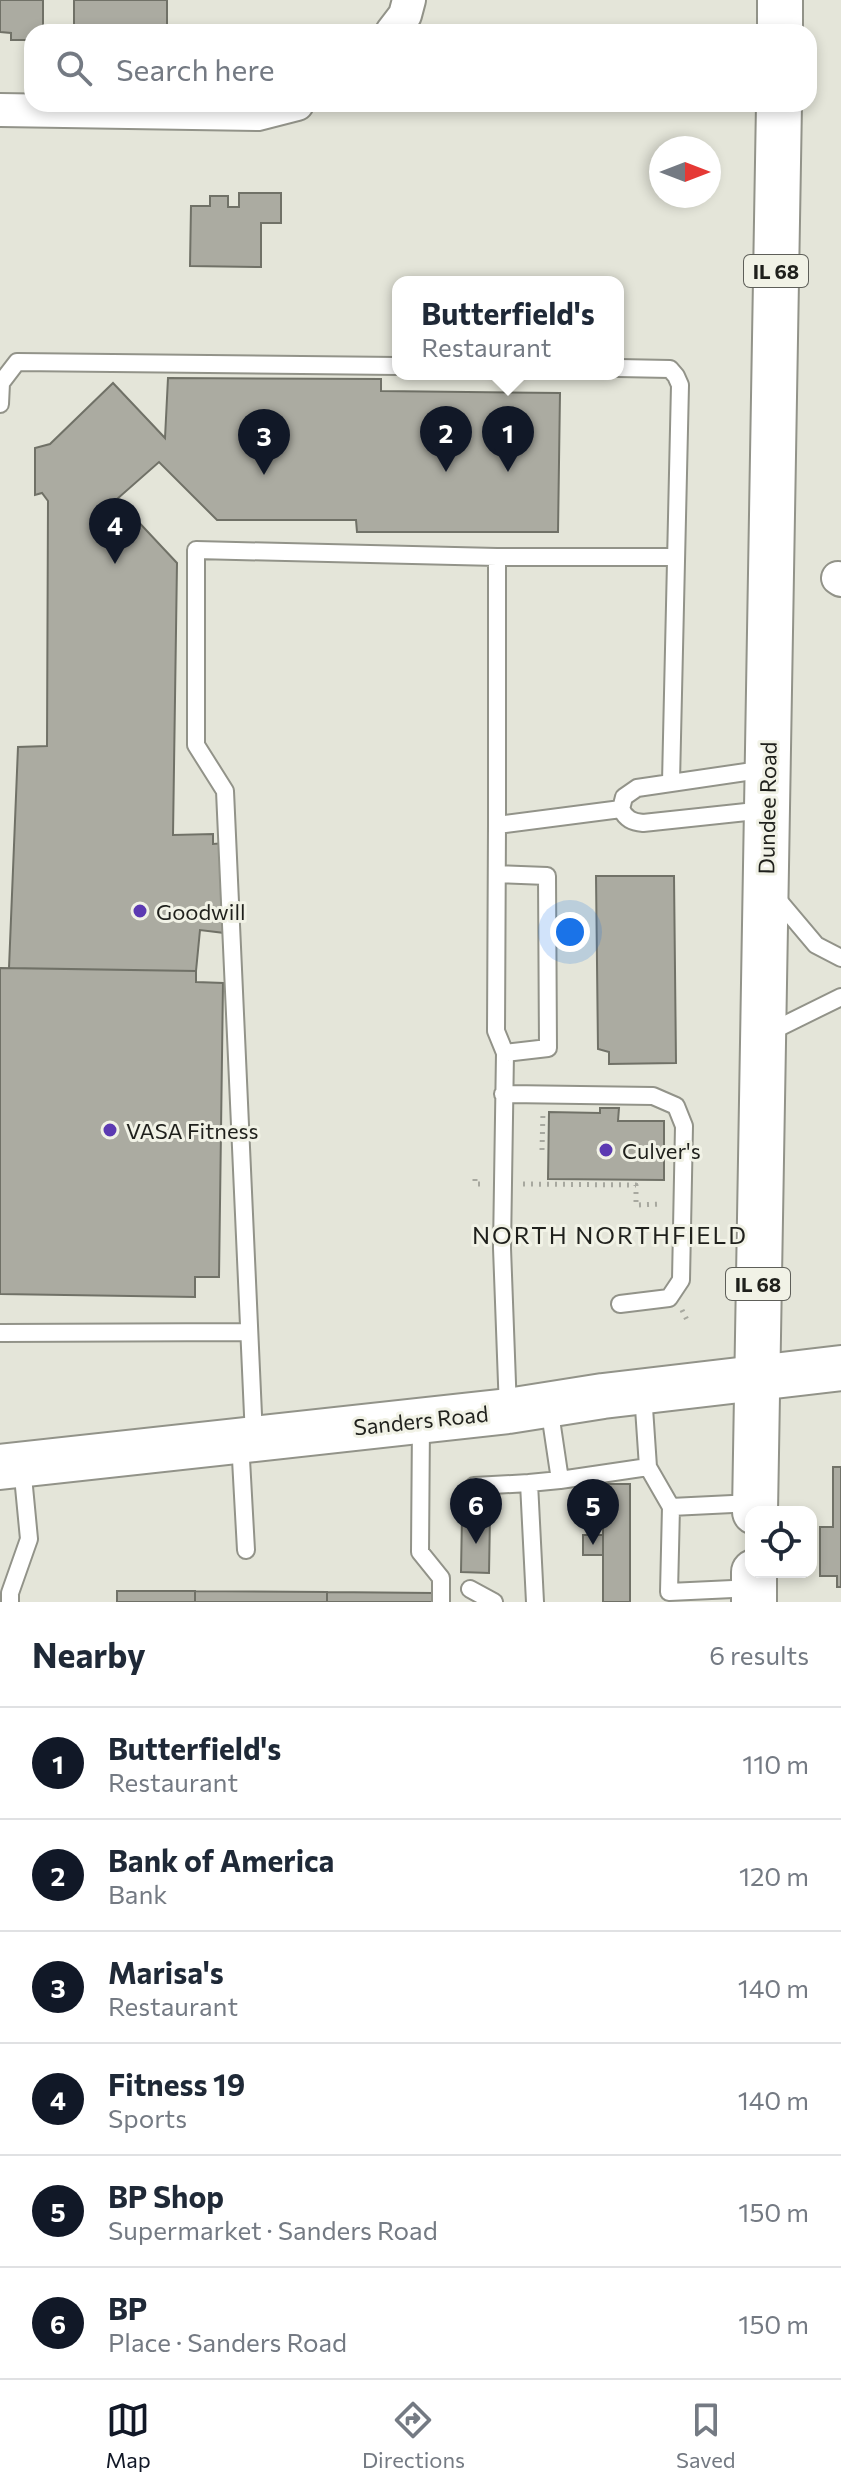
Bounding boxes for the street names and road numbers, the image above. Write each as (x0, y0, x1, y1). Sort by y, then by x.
road number: IL 68 (744, 255, 808, 287)
street label: Dundee Road (752, 741, 782, 875)
road number: IL 68 (726, 1268, 790, 1300)
street label: Sanders Road (352, 1400, 490, 1440)

